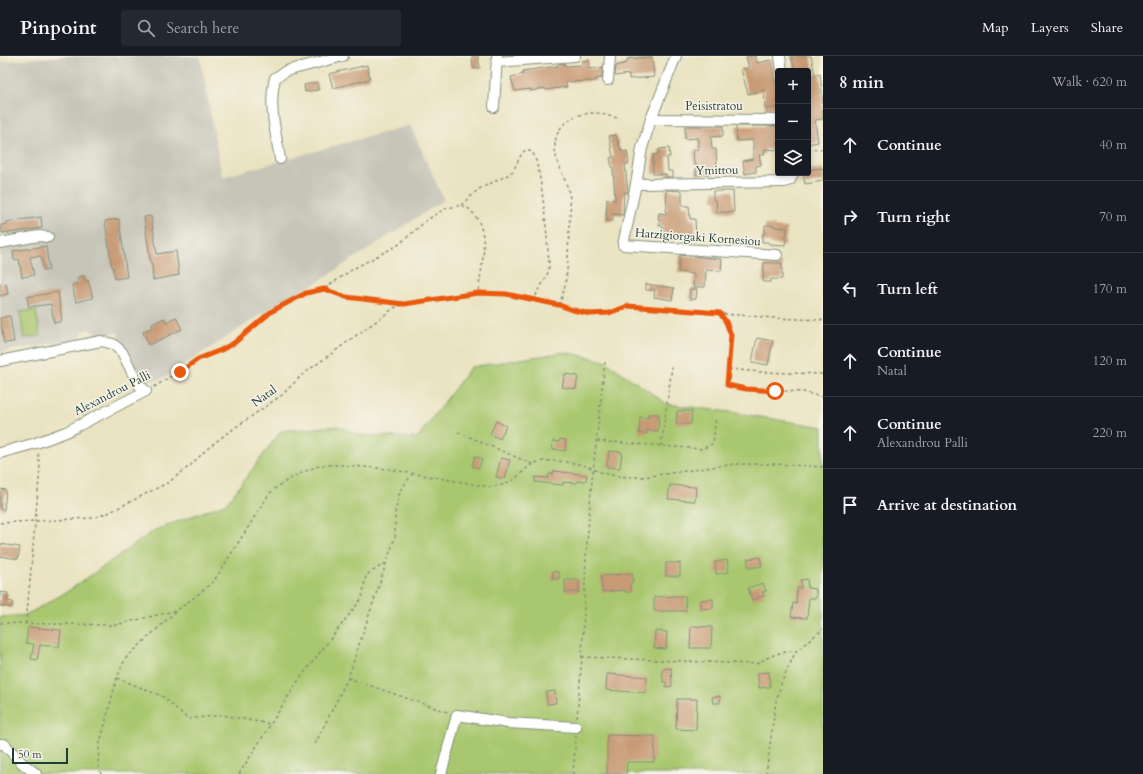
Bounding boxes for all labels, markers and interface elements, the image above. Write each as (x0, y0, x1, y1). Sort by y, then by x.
search box (121, 10, 401, 46)
text: Pinpoint (20, 15, 97, 41)
icon: search (135, 17, 157, 39)
text: Search here (167, 18, 239, 38)
text: Map (982, 18, 1009, 37)
text: Layers (1031, 18, 1069, 37)
text: Share (1091, 18, 1123, 37)
map controls (775, 68, 811, 176)
button: + (775, 68, 811, 104)
text: 8 min (839, 71, 884, 94)
text: Walk · 620 m (1052, 73, 1127, 91)
street label: Peisistratou (685, 98, 743, 114)
button: − (775, 104, 811, 140)
icon: ahead (839, 134, 861, 156)
text: Continue (877, 135, 942, 155)
text: 40 m (1099, 136, 1127, 154)
button: layers (775, 140, 811, 176)
street label: Ymittou (695, 162, 739, 178)
icon: right (839, 206, 861, 228)
text: Turn right (877, 207, 950, 227)
text: 70 m (1099, 208, 1127, 226)
street label: Hatzigiorgaki Kornesiou (635, 225, 762, 249)
icon: left (839, 278, 861, 300)
text: Turn left (877, 279, 938, 299)
text: 170 m (1093, 280, 1127, 298)
text: Continue (877, 342, 942, 362)
icon: ahead (839, 350, 861, 372)
text: 120 m (1093, 352, 1127, 370)
text: Natal (877, 362, 907, 380)
route end (171, 363, 189, 381)
street label: Alexandrou Palli (71, 367, 154, 419)
street label: Natal (248, 381, 280, 411)
route start (766, 382, 784, 400)
text: Continue (877, 414, 942, 434)
icon: ahead (839, 422, 861, 444)
text: 220 m (1093, 424, 1127, 442)
text: Alexandrou Palli (877, 434, 968, 452)
icon: arrive (839, 494, 861, 516)
text: Arrive at destination (877, 495, 1017, 515)
scale bar (12, 746, 68, 765)
text: 50 m (18, 747, 42, 762)

